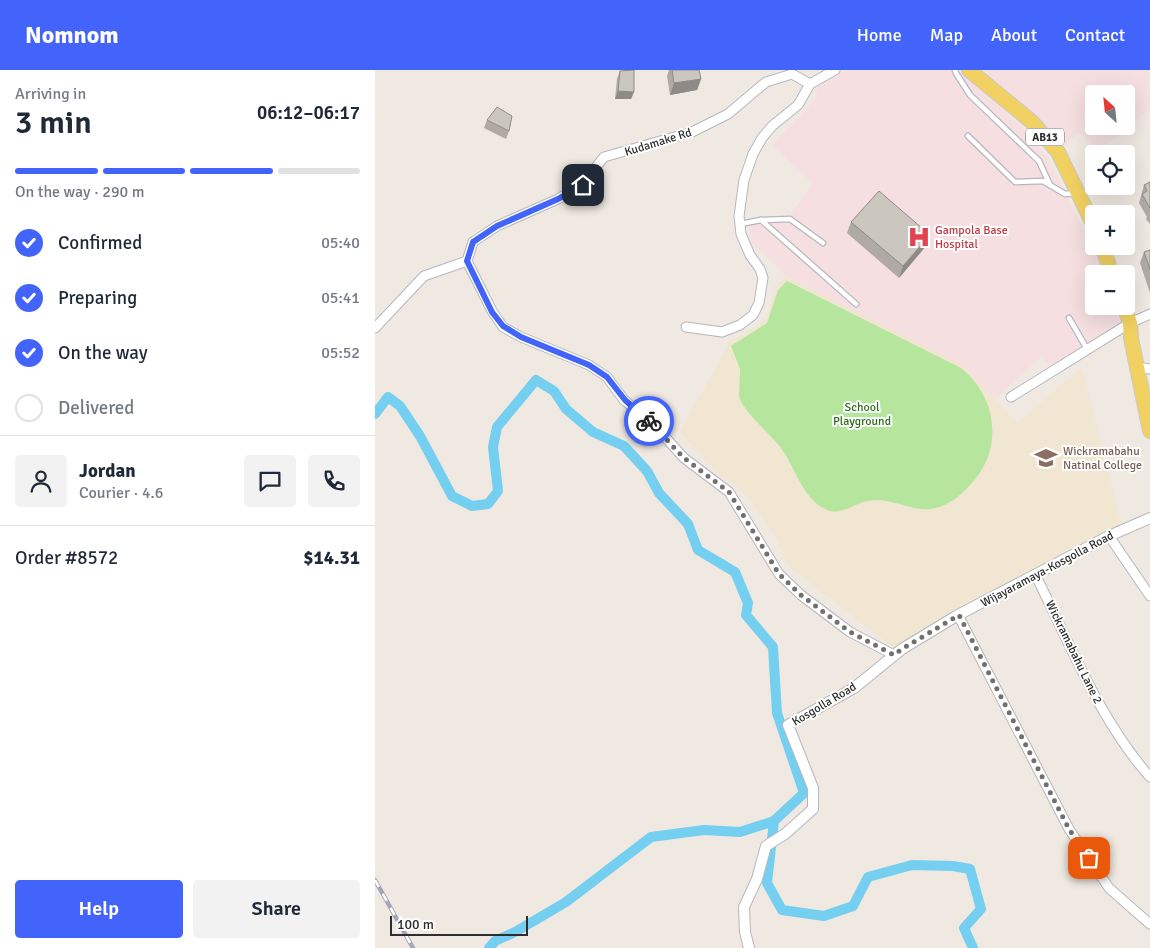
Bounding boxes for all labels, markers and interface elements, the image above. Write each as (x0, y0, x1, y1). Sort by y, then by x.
text: Nomnom (25, 20, 119, 50)
text: Home (857, 24, 902, 46)
text: Map (930, 24, 963, 46)
text: About (991, 24, 1037, 46)
text: Contact (1065, 24, 1125, 46)
text: Arriving in (15, 84, 86, 104)
north arrow (1085, 85, 1135, 135)
map controls (1085, 85, 1135, 315)
text: 06:12–06:17 (257, 101, 360, 125)
text: 3 min (15, 103, 92, 142)
street label: Kudamake Rd (623, 125, 694, 160)
road number: AB13 (1026, 128, 1064, 146)
button: locate (1085, 145, 1135, 195)
pin (562, 164, 604, 206)
icon: home (569, 171, 597, 199)
text: On the way · 290 m (15, 182, 145, 202)
button: + (1085, 205, 1135, 255)
place label: Gampola Base Hospital (935, 223, 1008, 252)
hospital icon: Gampola Base Hospital (906, 224, 932, 250)
icon: check (15, 229, 43, 257)
text: Confirmed (58, 231, 142, 255)
text: 05:40 (321, 233, 360, 253)
button: − (1085, 265, 1135, 315)
icon: check (15, 284, 43, 312)
text: Preparing (58, 286, 137, 310)
text: 05:41 (321, 288, 360, 308)
icon: check (15, 339, 43, 367)
text: On the way (58, 341, 148, 365)
text: 05:52 (321, 343, 360, 363)
text: Delivered (58, 396, 134, 420)
courier (624, 396, 674, 446)
park label: School Playground (833, 400, 891, 429)
icon: bike (635, 407, 663, 435)
place label: Wickramabahu Natinal College (1063, 444, 1142, 473)
school or university icon: Wickramabahu Natinal College (1033, 445, 1059, 471)
button: person (15, 455, 67, 507)
button: chat (244, 455, 296, 507)
button: phone (308, 455, 360, 507)
text: Jordan (79, 459, 136, 483)
text: Courier · 4.6 (79, 483, 163, 503)
street label: Wijayaramaya-Kosgolla Road (978, 528, 1116, 611)
text: Order #8572 (15, 546, 118, 570)
text: $14.31 (303, 546, 360, 570)
street label: Wickramabahu Lane 2 (1042, 598, 1105, 706)
street label: Kosgolla Road (789, 679, 859, 729)
pin (1068, 837, 1110, 879)
icon: bag (1075, 844, 1103, 872)
button: Help (15, 880, 183, 938)
button: Share (193, 880, 360, 938)
scale bar (390, 913, 527, 936)
text: 100 m (397, 916, 434, 933)

